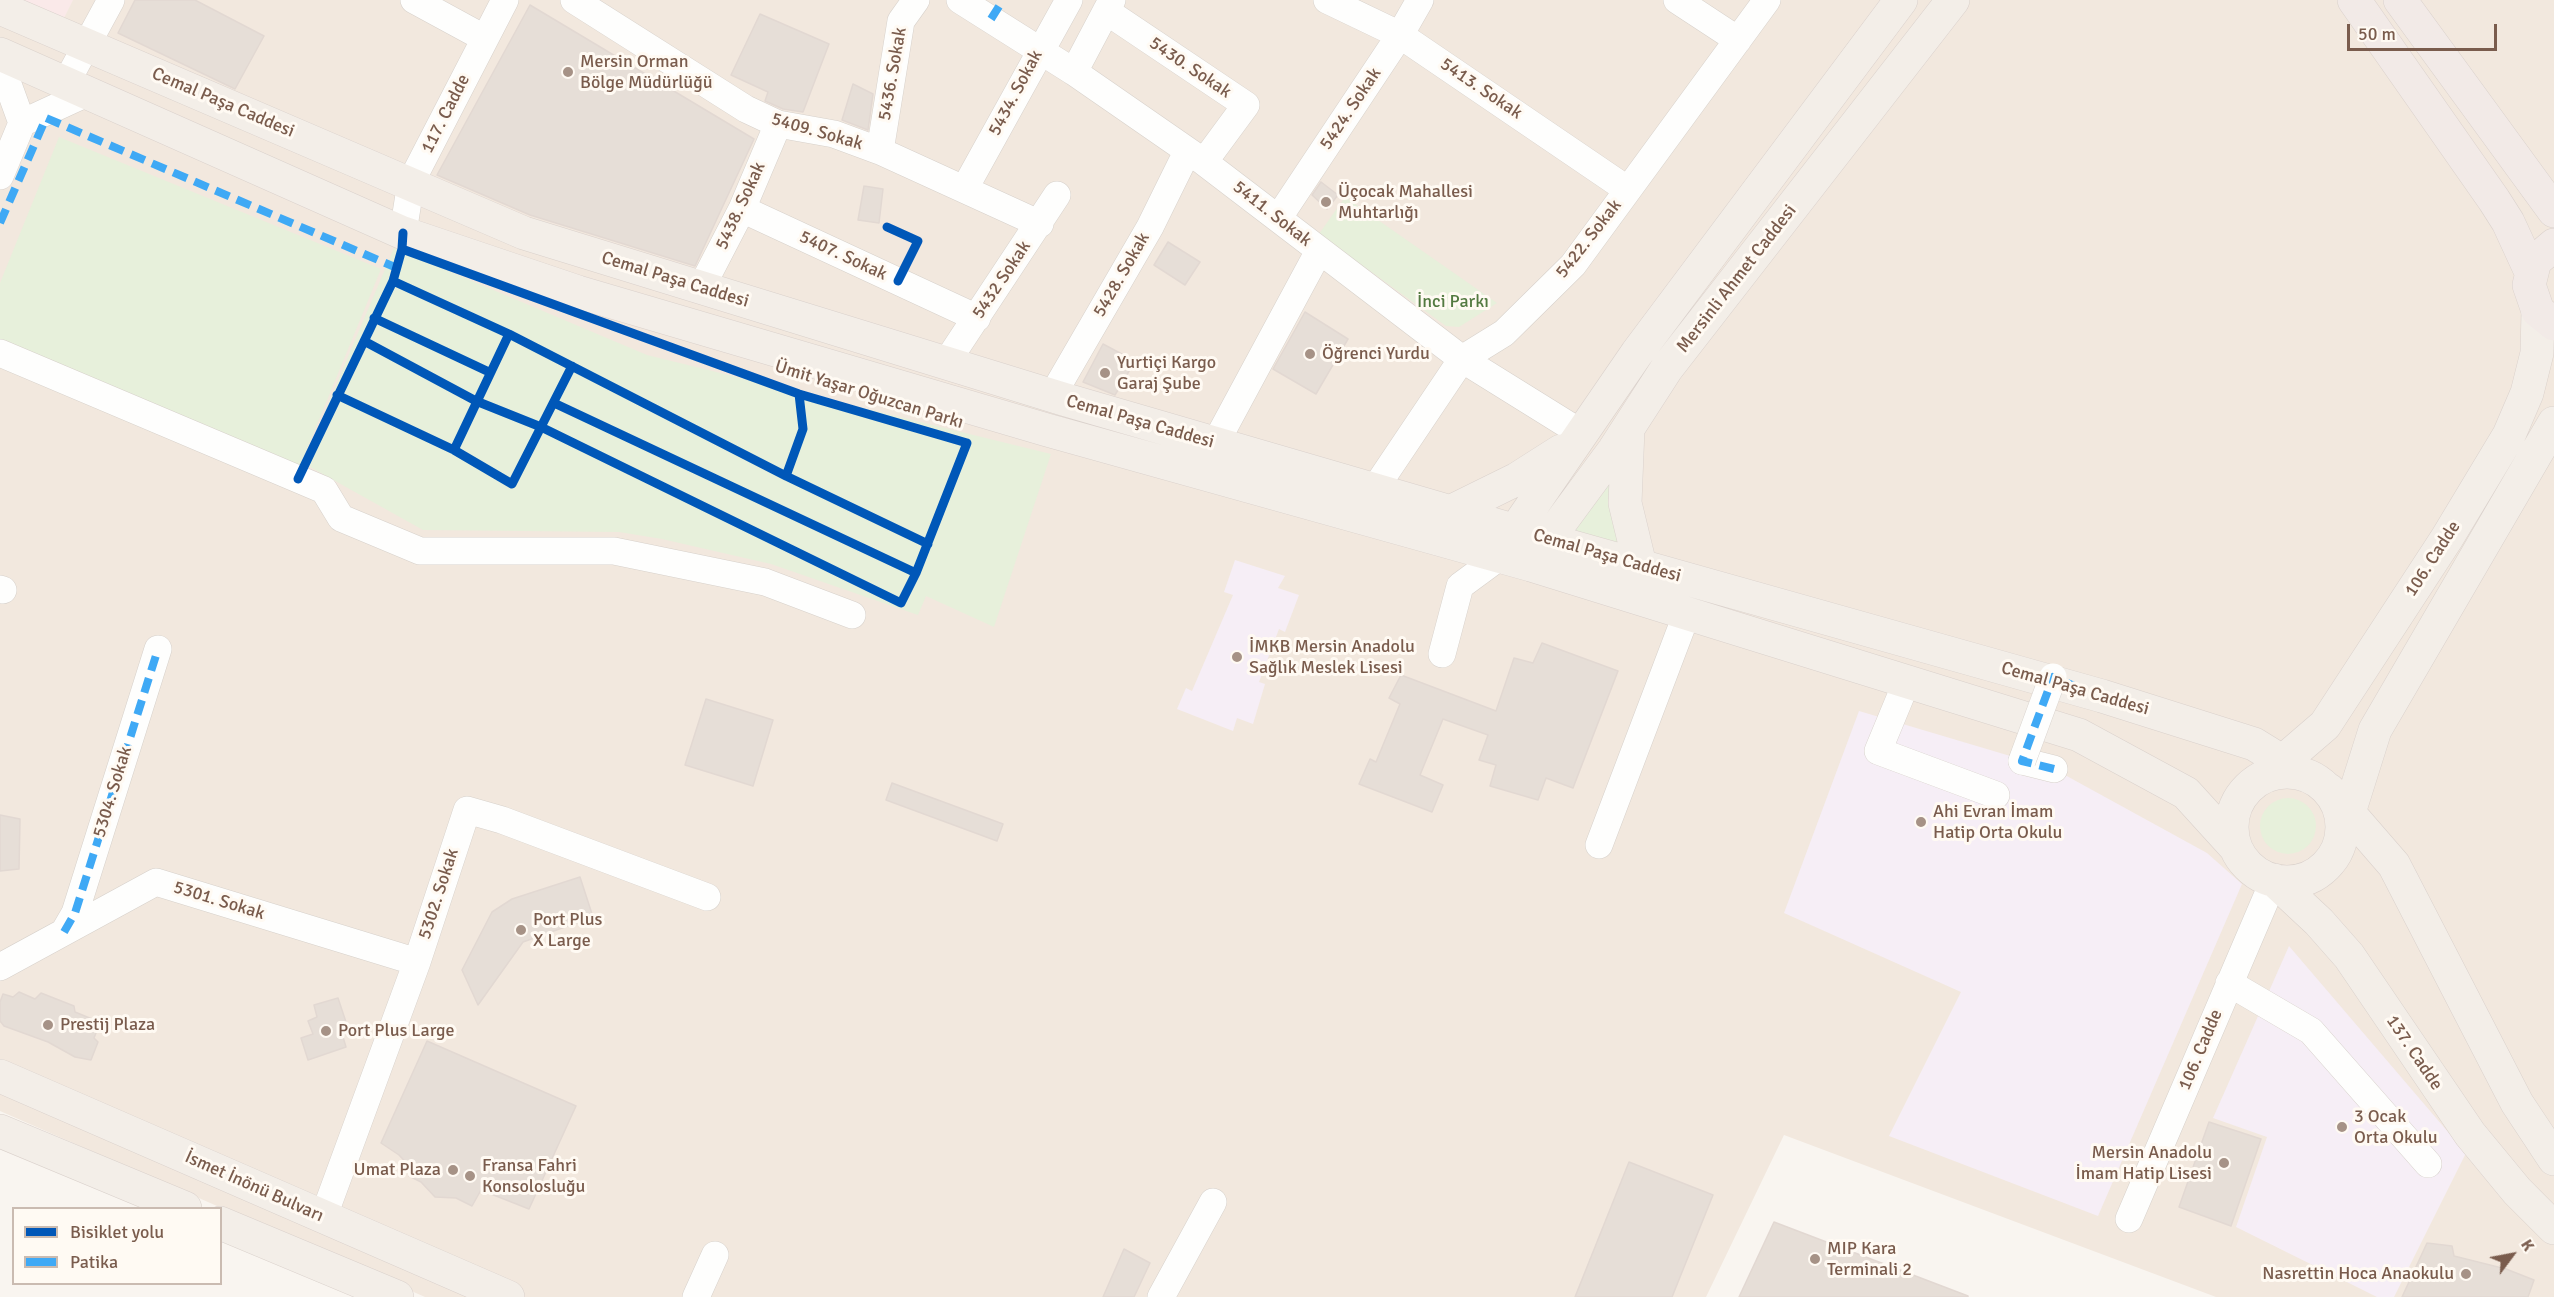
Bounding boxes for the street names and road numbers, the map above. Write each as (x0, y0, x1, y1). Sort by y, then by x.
street label: 5436. Sokak (874, 26, 912, 122)
street label: 5430. Sokak (1145, 33, 1235, 103)
street label: 5434. Sokak (984, 46, 1048, 140)
street label: 5413. Sokak (1436, 54, 1526, 124)
street label: Cemal Paşa Caddesi (148, 63, 298, 143)
street label: 5424. Sokak (1316, 64, 1386, 154)
street label: 117. Cadde (417, 71, 475, 157)
street label: 5409. Sokak (769, 109, 865, 155)
street label: 5438. Sokak (711, 159, 771, 253)
street label: 5411. Sokak (1228, 177, 1316, 251)
street label: 5422. Sokak (1552, 195, 1626, 283)
street label: Mersinli Ahmet Caddesi (1672, 201, 1802, 357)
street label: 5407. Sokak (796, 226, 890, 286)
street label: 5428. Sokak (1089, 229, 1155, 321)
street label: 5432 Sokak (968, 237, 1036, 323)
street label: Cemal Paşa Caddesi (599, 247, 751, 313)
street label: Ümit Yaşar Oğuzcan Parkı (772, 356, 966, 434)
street label: Cemal Paşa Caddesi (1063, 391, 1217, 453)
street label: 106. Cadde (2401, 517, 2465, 601)
street label: Cemal Paşa Caddesi (1530, 525, 1684, 587)
street label: Cemal Paşa Caddesi (1998, 658, 2152, 720)
street label: 5304. Sokak (89, 744, 137, 840)
street label: 5302. Sokak (414, 846, 464, 942)
street label: 5301. Sokak (171, 877, 267, 925)
street label: 106. Cadde (2174, 1006, 2228, 1094)
street label: 137. Cadde (2381, 1011, 2447, 1095)
street label: İsmet İnönü Bulvarı (181, 1147, 327, 1227)

